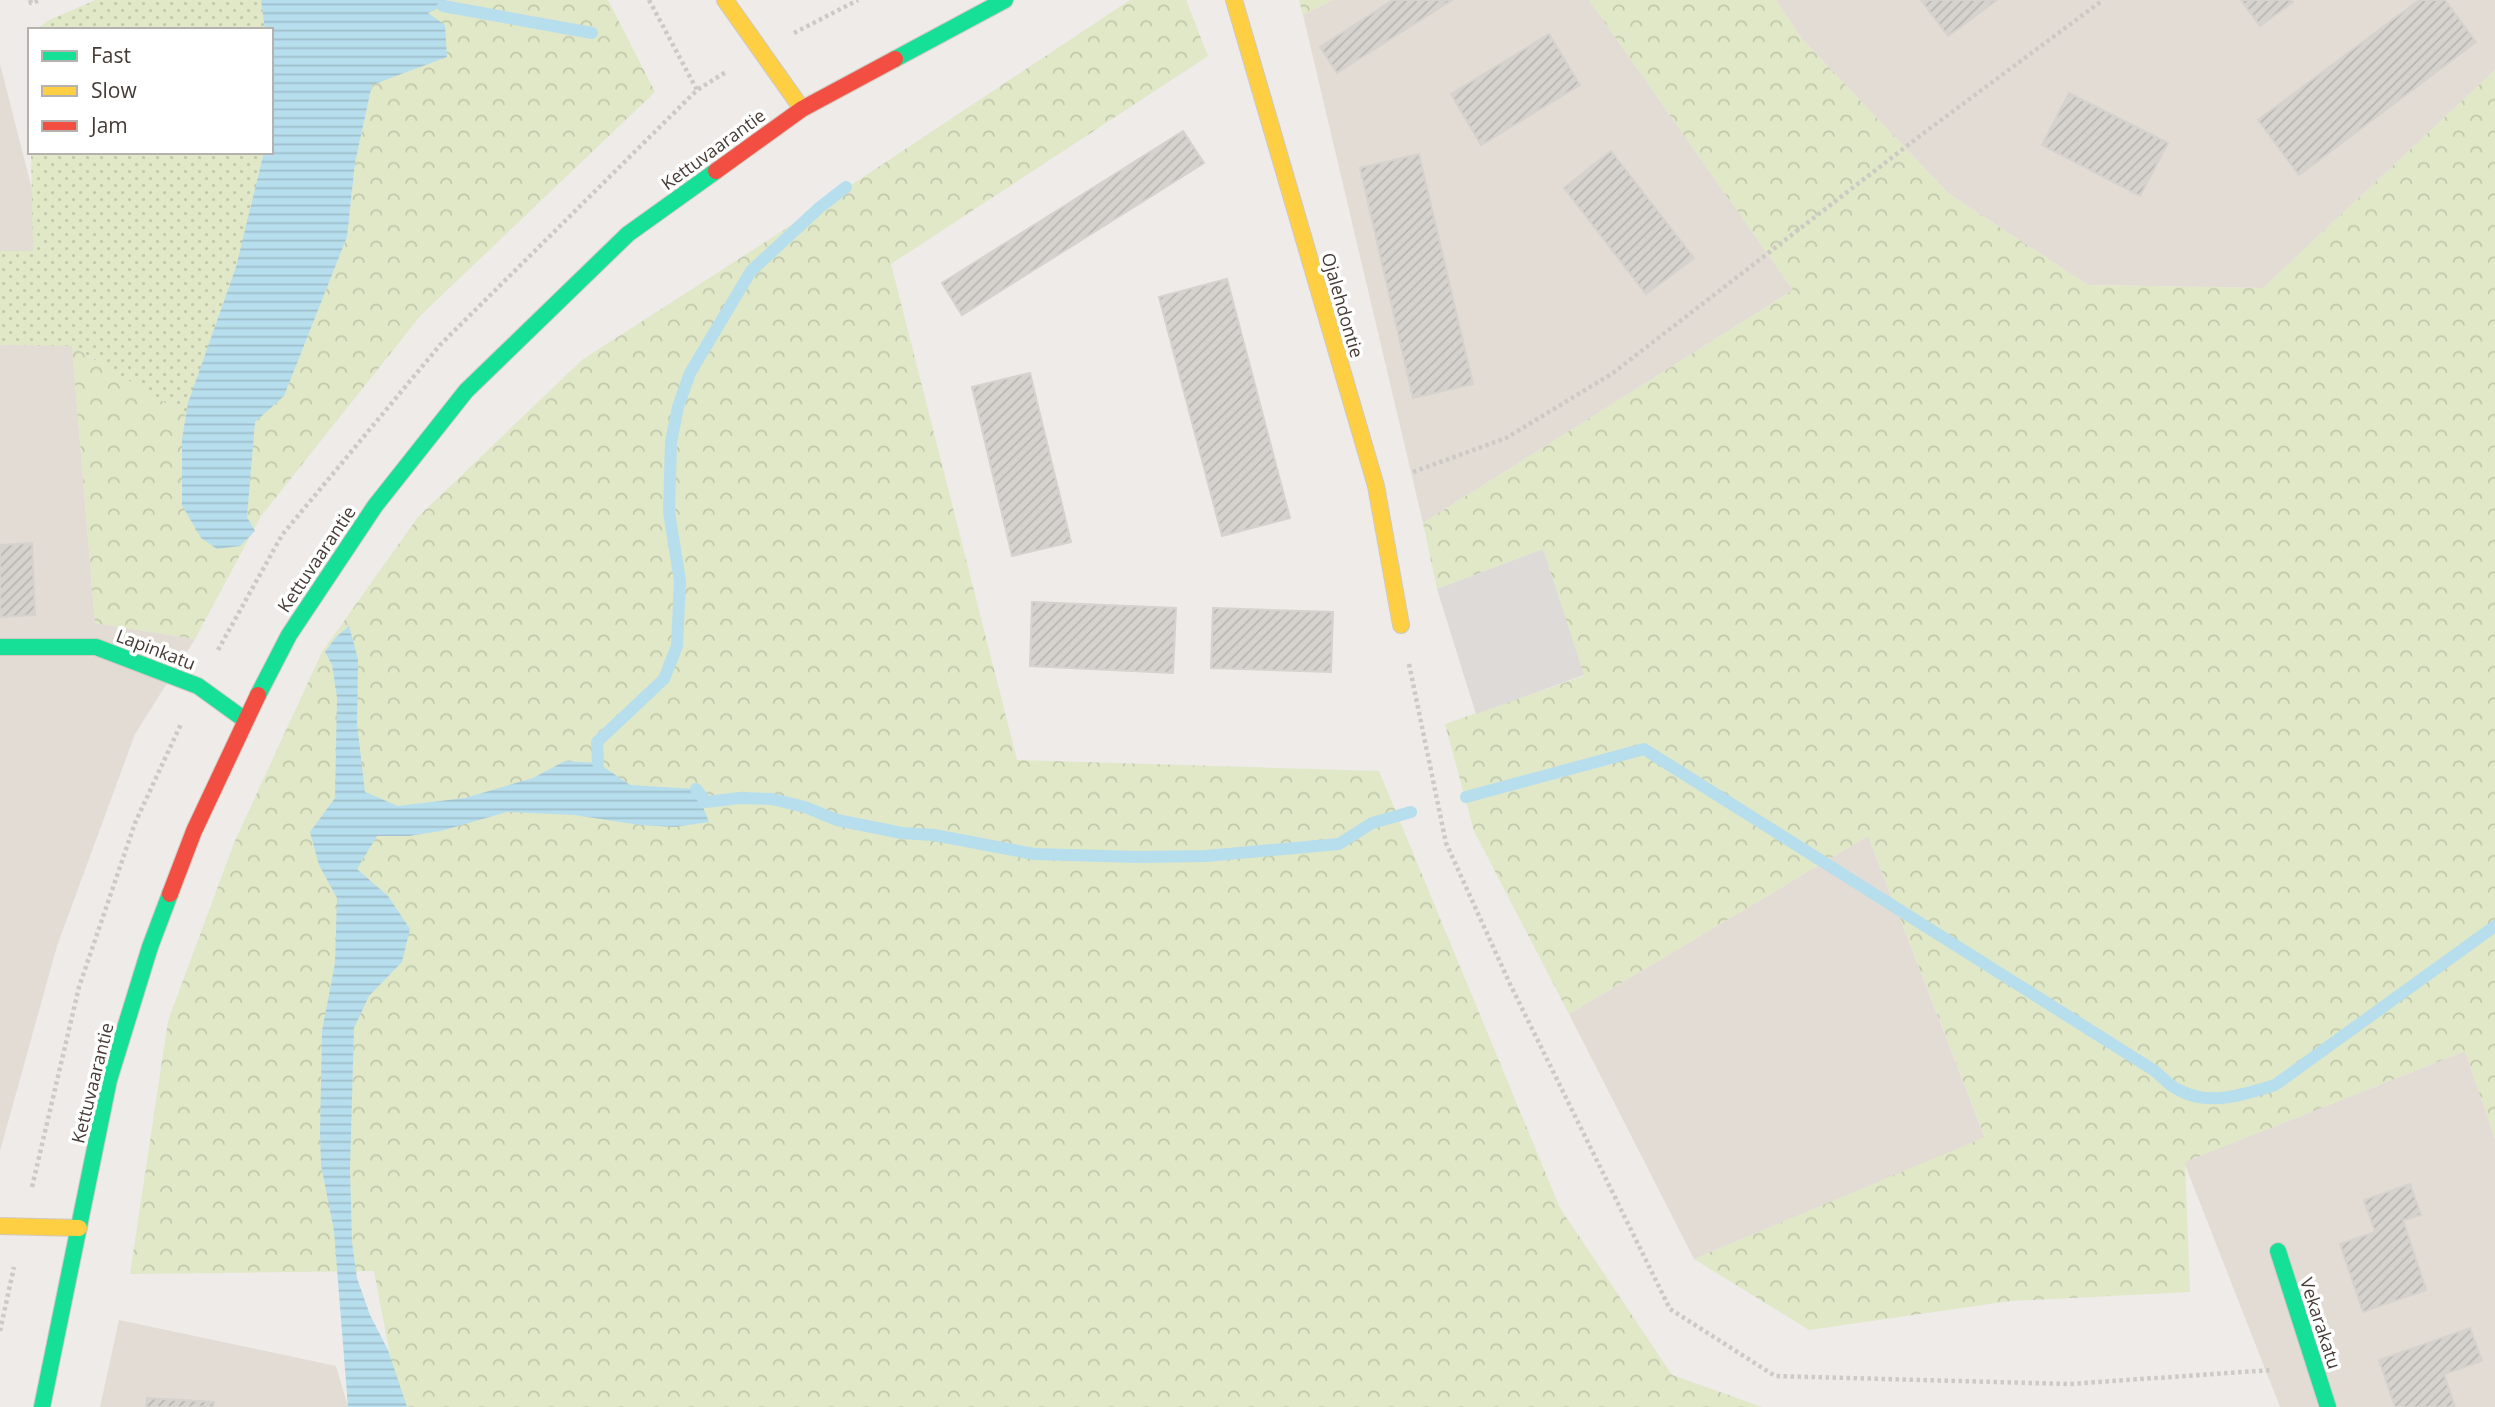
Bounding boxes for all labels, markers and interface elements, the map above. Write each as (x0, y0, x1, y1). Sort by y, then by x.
legend (28, 28, 273, 154)
text: Fast (91, 41, 131, 69)
text: Slow (91, 76, 137, 104)
street label: Kettuvaarantie (656, 103, 770, 195)
text: Jam (89, 111, 128, 139)
street label: Ojalehdontie (1317, 250, 1369, 360)
street label: Kettuvaarantie (272, 501, 360, 617)
street label: Lapinkatu (113, 623, 199, 675)
street label: Kettuvaarantie (65, 1020, 119, 1146)
street label: Vekarakatu (2295, 1274, 2347, 1372)

